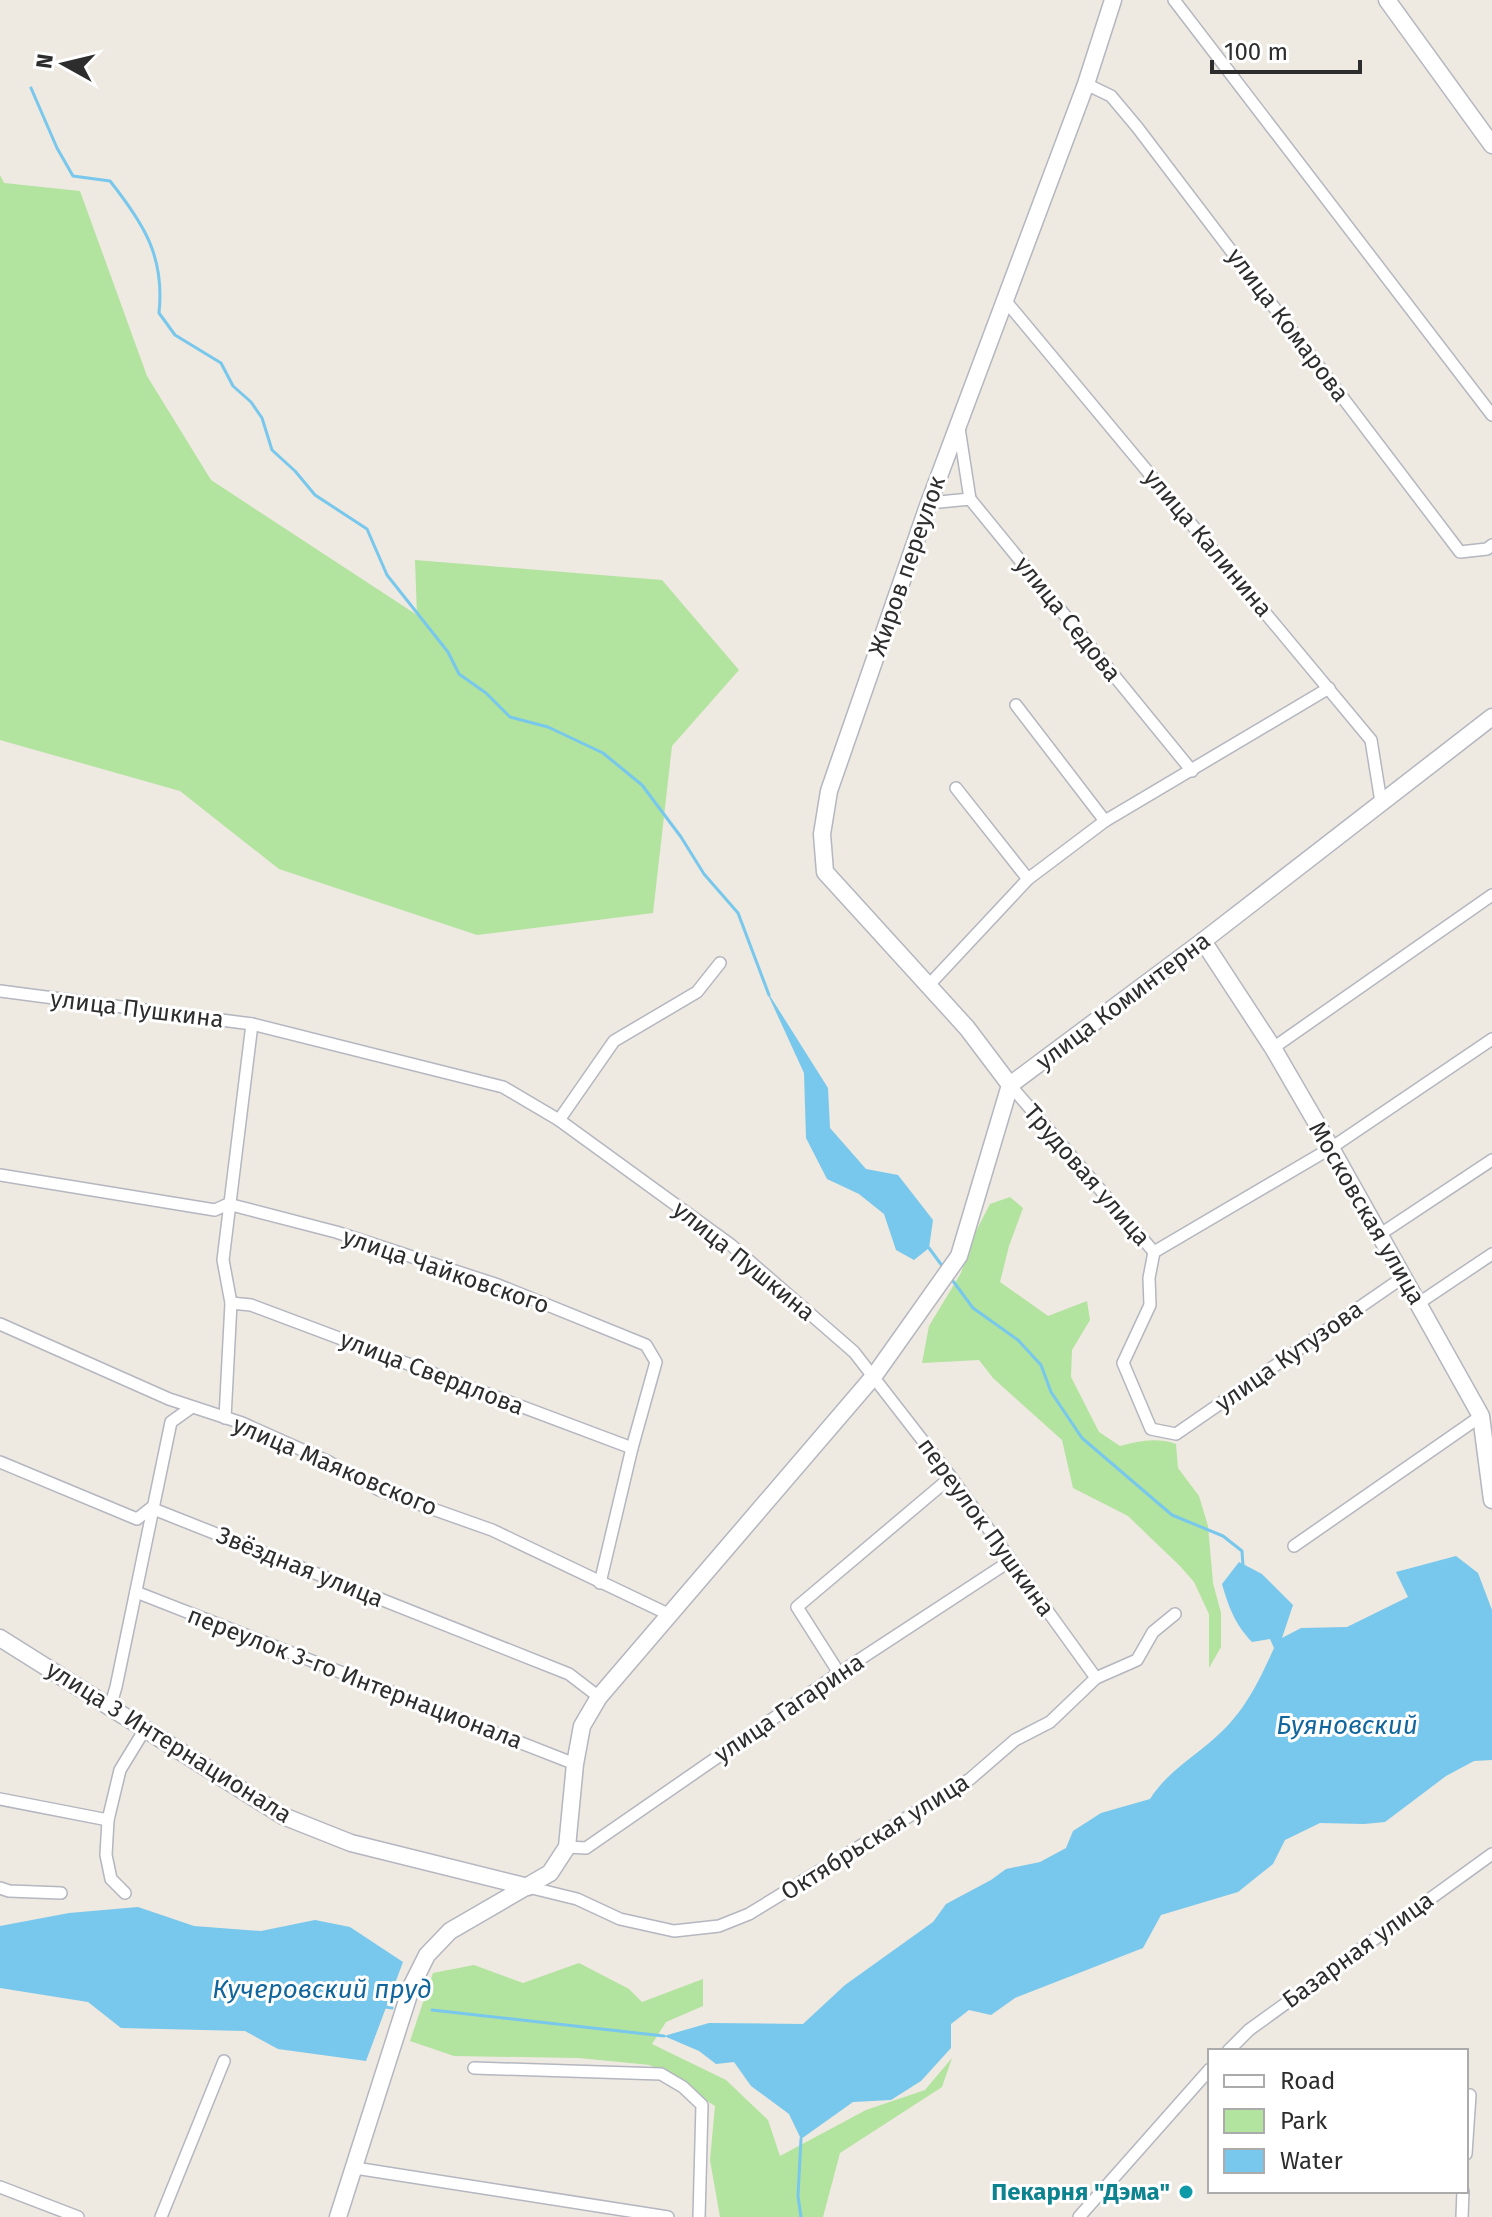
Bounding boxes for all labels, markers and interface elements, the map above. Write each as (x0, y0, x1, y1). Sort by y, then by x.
north arrow (24, 24, 104, 104)
scale bar (1212, 24, 1360, 74)
text: 100 m (1224, 38, 1288, 66)
text: N (30, 52, 59, 70)
street label: улица Комарова (1221, 243, 1355, 407)
street label: улица Калинина (1138, 463, 1278, 623)
street label: Жиров переулок (863, 472, 951, 660)
street label: улица Седова (1009, 551, 1127, 687)
street label: улица Коминтерна (1030, 926, 1216, 1076)
street label: улица Пушкина (49, 984, 225, 1034)
street label: Трудовая улица (1018, 1099, 1156, 1251)
street label: Московская улица (1303, 1116, 1431, 1310)
street label: улица Пушкина (667, 1195, 821, 1327)
street label: улица Чайковского (339, 1223, 553, 1319)
street label: улица Кутузова (1210, 1295, 1368, 1417)
street label: улица Свердлова (336, 1325, 528, 1421)
street label: улица Маяковского (229, 1410, 441, 1522)
street label: переулок Пушкина (912, 1432, 1060, 1622)
street label: Звёздная улица (213, 1521, 387, 1613)
street label: переулок 3-го Интернационала (184, 1601, 526, 1755)
street label: улица Гагарина (709, 1648, 869, 1768)
street label: улица 3 Интернационала (41, 1655, 297, 1829)
water label: Буяновский (1276, 1710, 1418, 1741)
street label: Октябрьская улица (776, 1768, 974, 1906)
street label: Базарная улица (1277, 1886, 1439, 2014)
water label: Кучеровский пруд (212, 1974, 432, 2005)
legend (1208, 2049, 1468, 2193)
text: Road (1280, 2067, 1335, 2095)
text: Park (1280, 2107, 1328, 2135)
text: Water (1280, 2147, 1344, 2175)
place label: Пекарня "Дэма" (991, 2178, 1170, 2206)
marker: Пекарня "Дэма" (1177, 2183, 1195, 2201)

